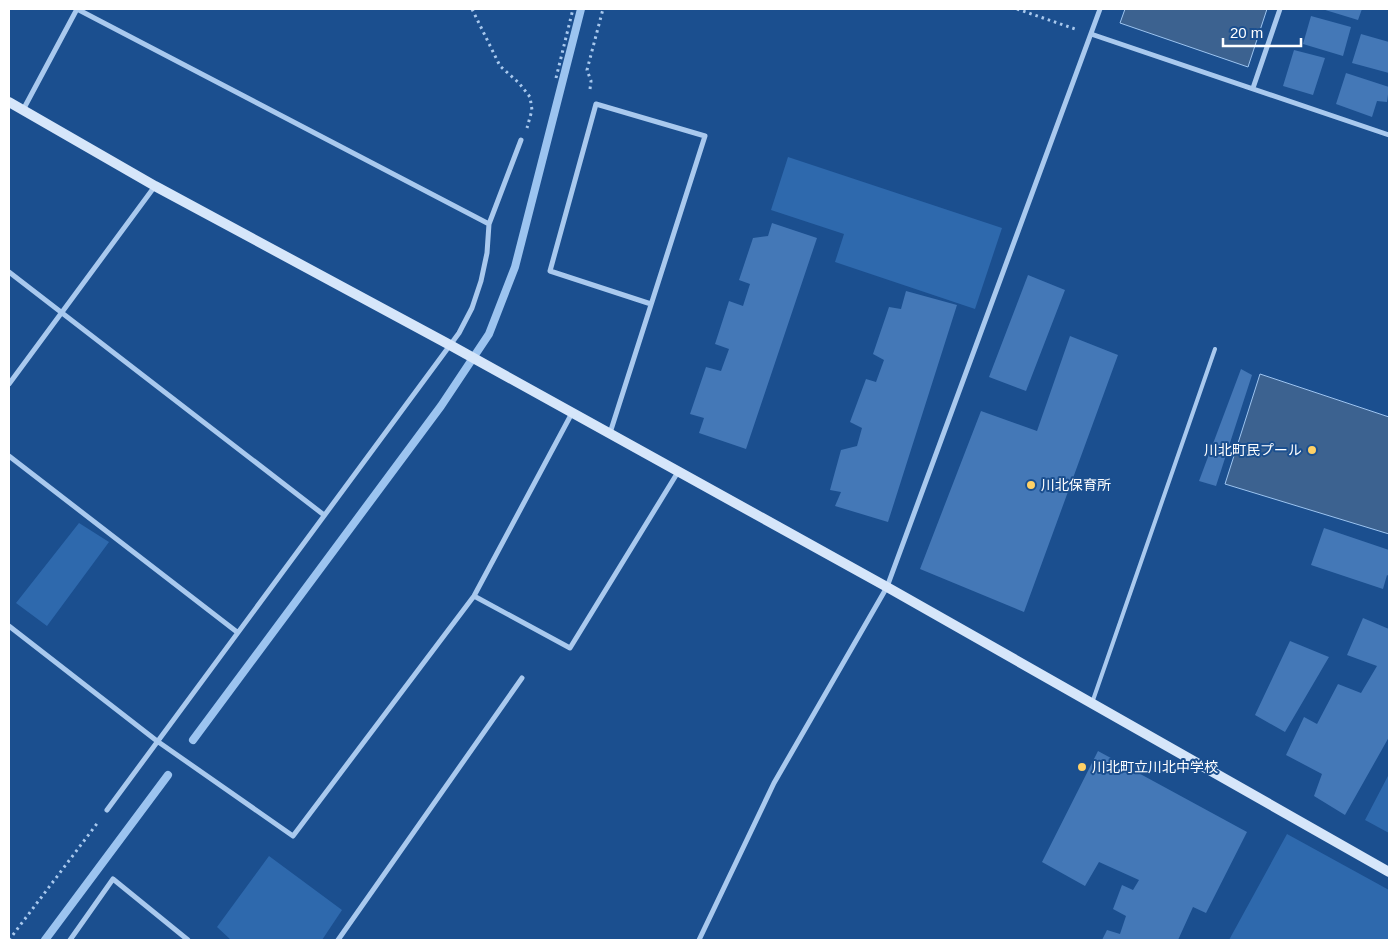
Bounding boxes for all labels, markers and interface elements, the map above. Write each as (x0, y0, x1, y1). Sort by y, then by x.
scale bar (1223, 15, 1300, 47)
text: 20 m (1230, 24, 1263, 41)
place label: 川北町民プール (1204, 442, 1302, 458)
marker: 川北町民プール (1306, 444, 1318, 456)
place label: 川北保育所 (1041, 477, 1111, 493)
marker: 川北保育所 (1025, 479, 1037, 491)
place label: 川北町立川北中学校 (1092, 759, 1218, 775)
marker: 川北町立川北中学校 (1076, 761, 1088, 773)

